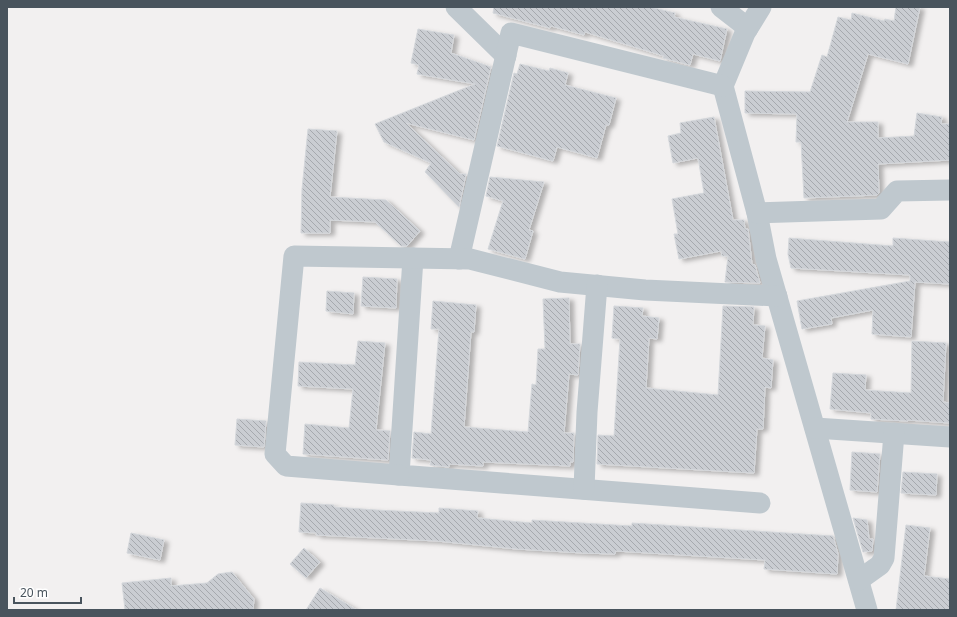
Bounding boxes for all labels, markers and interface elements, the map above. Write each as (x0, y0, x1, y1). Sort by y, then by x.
scale bar (14, 579, 81, 605)
text: 20 m (20, 584, 48, 601)

